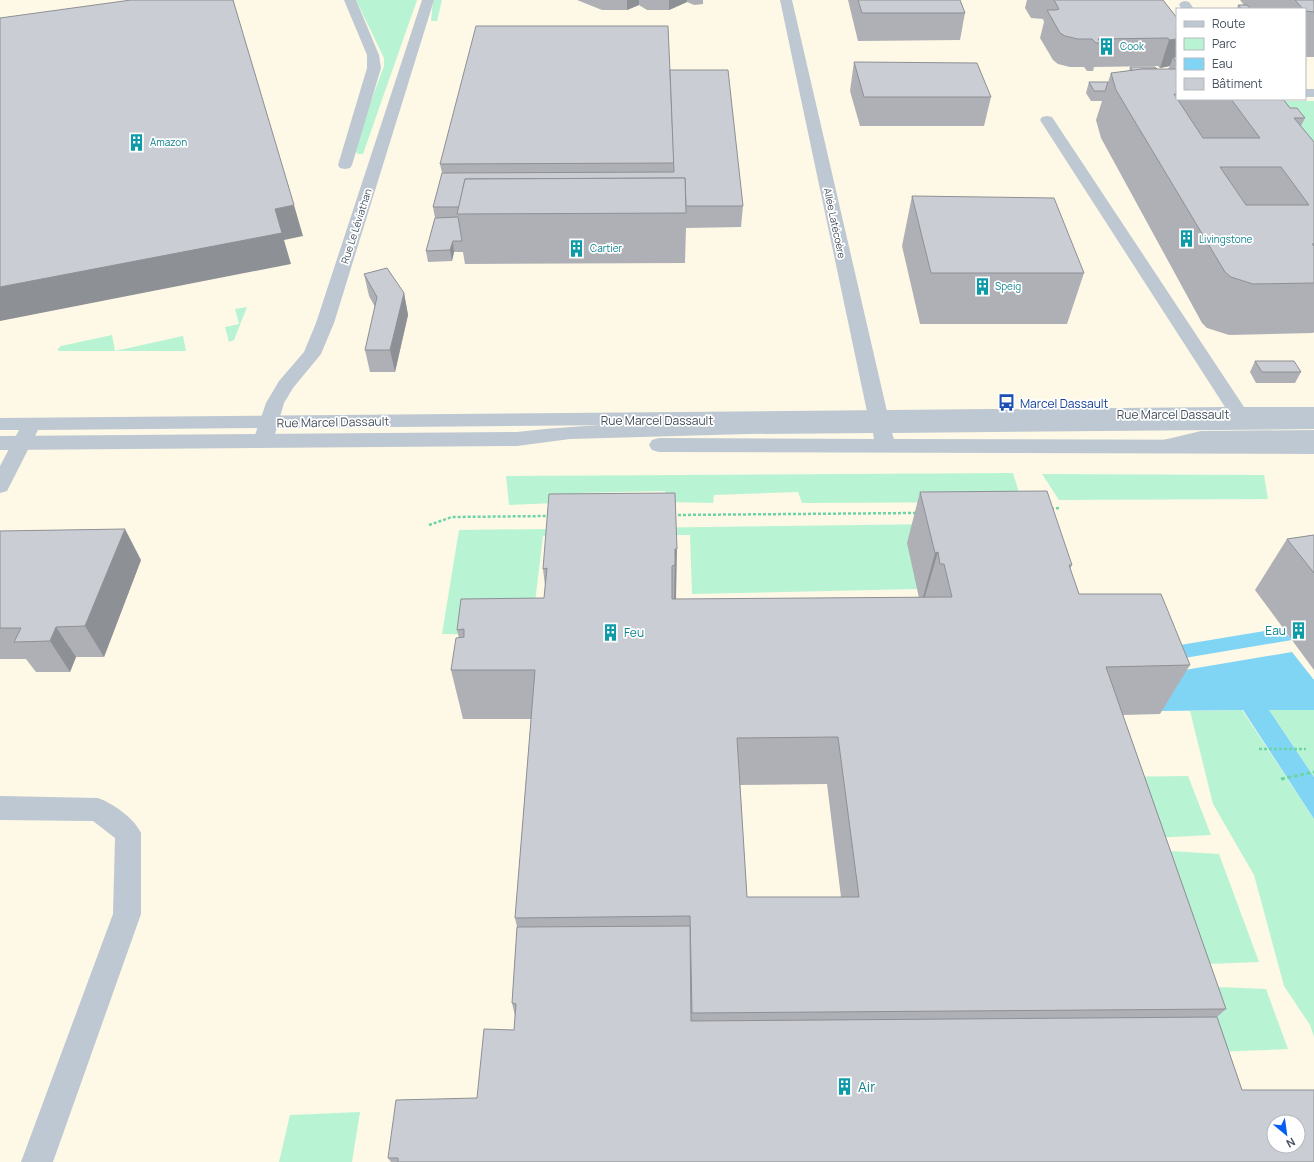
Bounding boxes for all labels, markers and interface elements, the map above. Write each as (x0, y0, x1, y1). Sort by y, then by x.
legend (1176, 8, 1306, 100)
text: Route (1212, 15, 1245, 32)
text: Parc (1212, 35, 1237, 52)
building icon: Cook (1097, 36, 1117, 56)
place label: Cook (1120, 39, 1145, 53)
text: Eau (1212, 55, 1233, 72)
text: Bâtiment (1212, 75, 1263, 92)
building icon: Amazon (127, 132, 147, 152)
place label: Amazon (150, 135, 187, 149)
street label: Allée Latécoère (821, 186, 849, 260)
street label: Rue Le Léviathan (337, 187, 375, 265)
building icon: Livingstone (1176, 229, 1196, 249)
place label: Livingstone (1199, 232, 1253, 246)
building icon: Cartier (567, 238, 587, 258)
place label: Cartier (590, 241, 623, 255)
building icon: Speig (972, 276, 992, 296)
place label: Speig (995, 279, 1021, 293)
bus stop icon: Marcel Dassault (997, 393, 1017, 413)
place label: Marcel Dassault (1020, 395, 1109, 412)
street label: Rue Marcel Dassault (1117, 406, 1229, 423)
street label: Rue Marcel Dassault (601, 412, 713, 429)
street label: Rue Marcel Dassault (277, 413, 390, 431)
building icon: Eau (1289, 620, 1309, 640)
building icon: Feu (601, 622, 621, 642)
place label: Eau (1265, 622, 1286, 639)
place label: Feu (624, 624, 644, 641)
building icon: Air (835, 1076, 855, 1096)
place label: Air (858, 1077, 875, 1096)
north arrow (1266, 1114, 1306, 1154)
text: N (1284, 1135, 1298, 1152)

